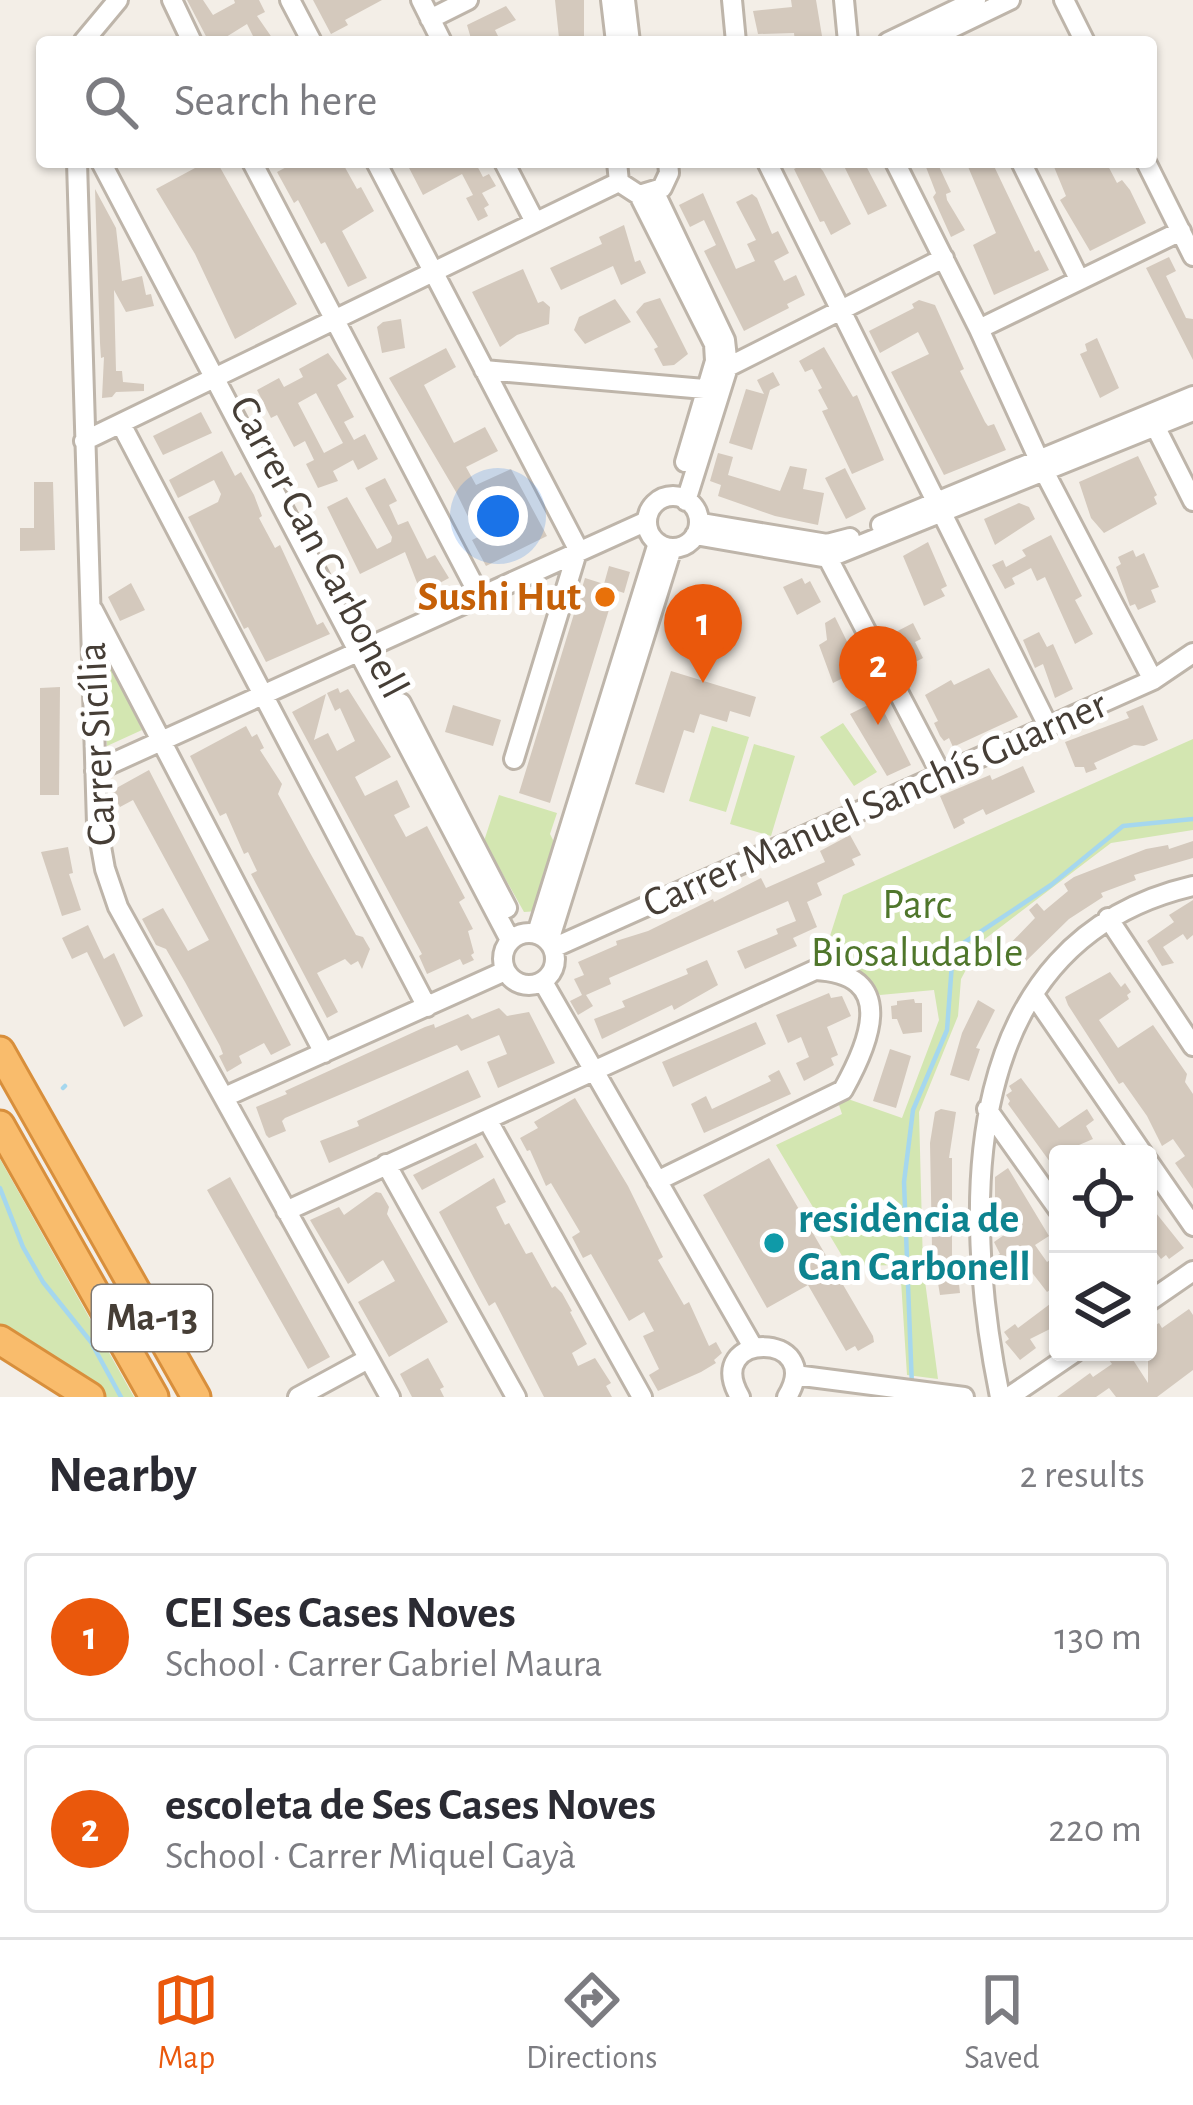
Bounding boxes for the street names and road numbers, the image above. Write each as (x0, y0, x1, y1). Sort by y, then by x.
street label: Carrer Can Carbonell (222, 389, 416, 705)
street label: Carrer Sicília (71, 641, 123, 847)
street label: Carrer Manuel Sanchís Guarner (637, 682, 1113, 925)
road number: Ma-13 (92, 1285, 212, 1351)

